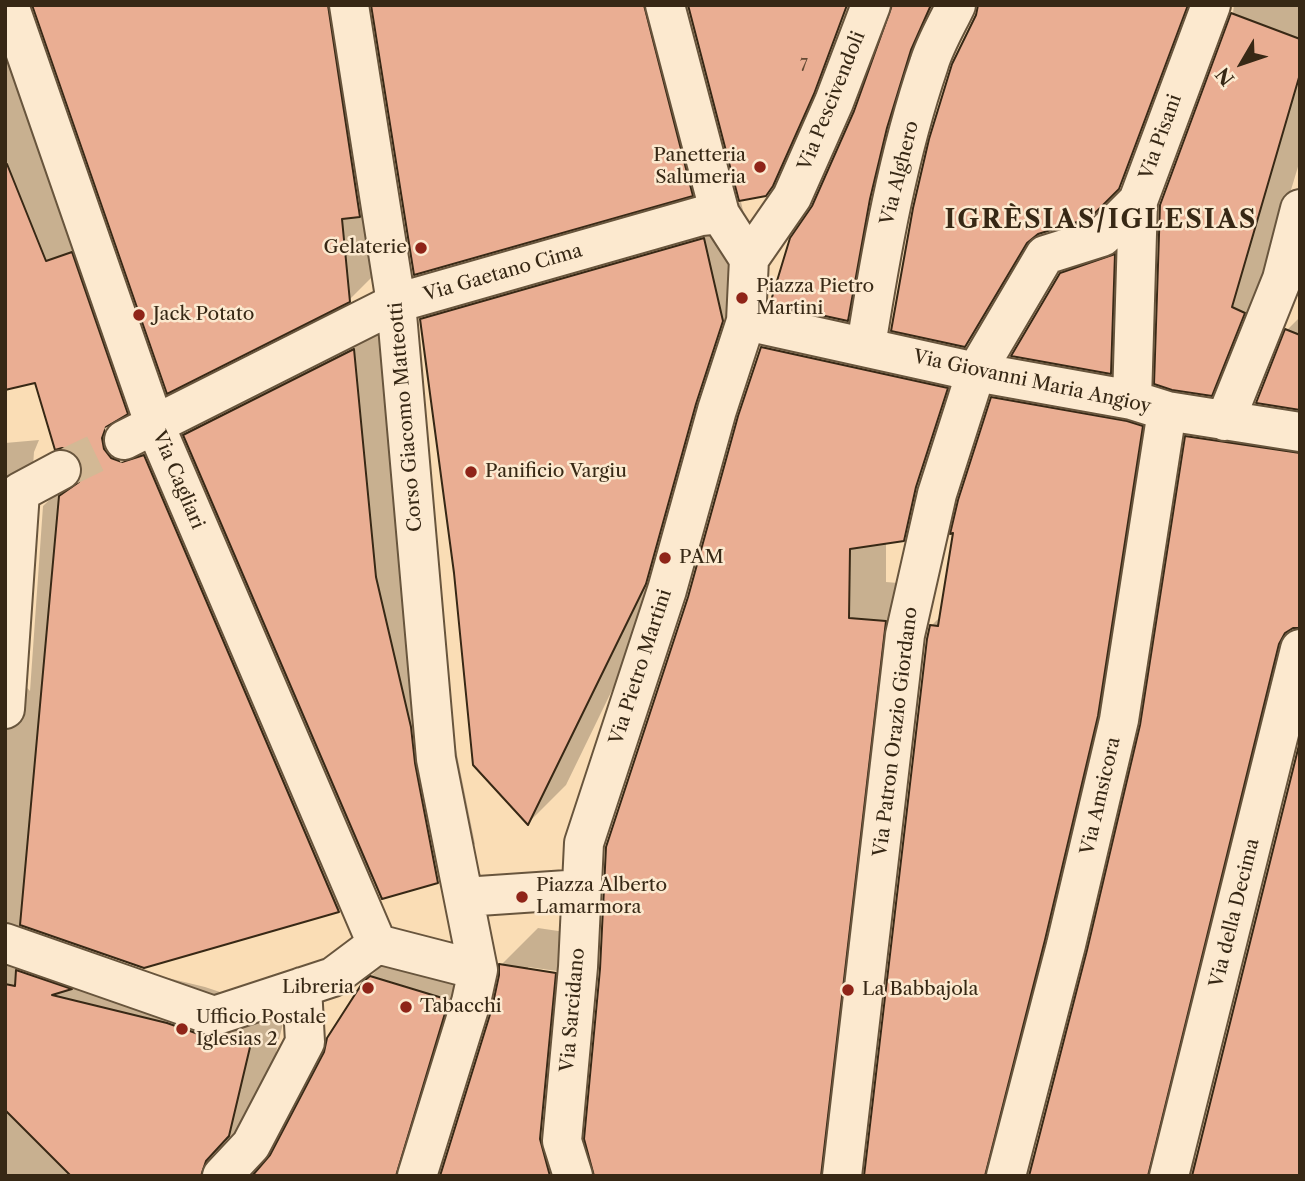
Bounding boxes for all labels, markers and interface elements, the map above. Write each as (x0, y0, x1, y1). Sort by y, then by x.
street label: Via Pescivendoli (794, 28, 870, 174)
north arrow (1207, 28, 1277, 98)
house number: 7 (800, 56, 808, 76)
text: N (1211, 63, 1239, 90)
street label: Via Pisani (1135, 91, 1187, 183)
street label: Via Alghero (876, 119, 924, 227)
place label: Panetteria Salumeria (653, 145, 746, 189)
marker: Panetteria Salumeria (752, 159, 768, 175)
district label: IGRÈSIAS/IGLESIAS (947, 204, 1255, 236)
place label: Gelaterie (324, 237, 407, 259)
street label: Via Gaetano Cima (421, 239, 585, 307)
marker: Gelaterie (413, 240, 429, 256)
place label: Piazza Pietro Martini (756, 276, 874, 320)
marker: Piazza Pietro Martini (734, 290, 750, 306)
street label: Corso Giacomo Matteotti (385, 301, 427, 533)
place label: Jack Potato (153, 304, 254, 326)
marker: Jack Potato (131, 307, 147, 323)
street label: Via Giovanni Maria Angioy (911, 346, 1153, 418)
street label: Via Cagliari (147, 427, 209, 533)
place label: Panificio Vargiu (485, 461, 627, 483)
marker: Panificio Vargiu (463, 464, 479, 480)
place label: PAM (679, 547, 724, 569)
marker: PAM (657, 550, 673, 566)
street label: Via Pietro Martini (605, 586, 677, 748)
street label: Via Patron Orazio Giordano (869, 606, 923, 858)
street label: Via Amsicora (1076, 735, 1126, 857)
street label: Via della Decima (1205, 836, 1265, 990)
place label: Piazza Alberto Lamarmora (536, 875, 667, 919)
marker: Piazza Alberto Lamarmora (514, 889, 530, 905)
street label: Via Sarcidano (556, 947, 590, 1073)
place label: Libreria (282, 977, 354, 999)
place label: La Babbajola (862, 979, 978, 1001)
marker: Libreria (360, 980, 376, 996)
marker: La Babbajola (840, 982, 856, 998)
place label: Tabacchi (420, 996, 502, 1018)
marker: Tabacchi (398, 999, 414, 1015)
place label: Ufficio Postale Iglesias 2 (196, 1007, 326, 1051)
marker: Ufficio Postale Iglesias 2 (174, 1021, 190, 1037)

